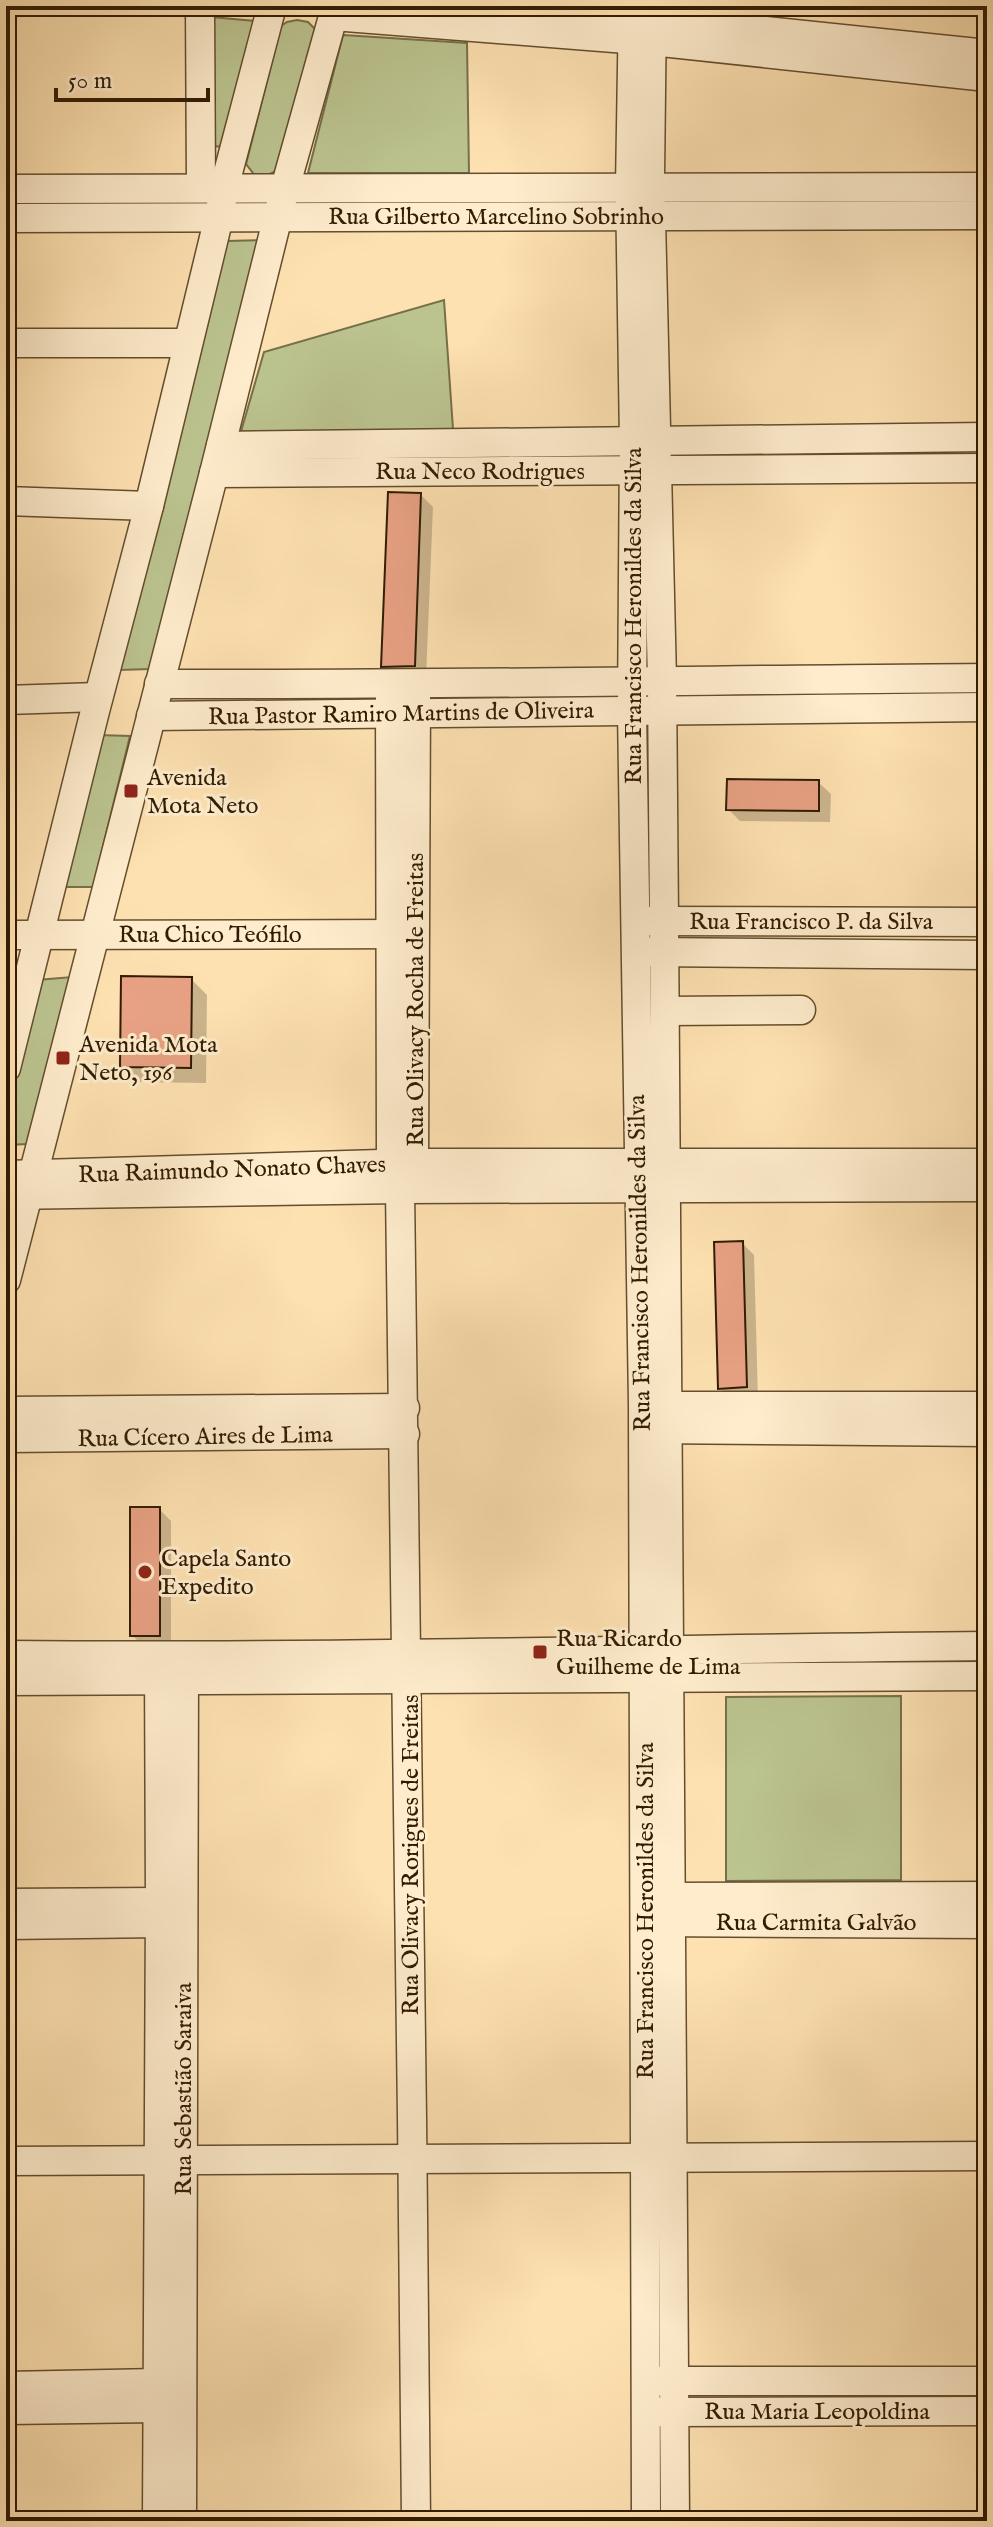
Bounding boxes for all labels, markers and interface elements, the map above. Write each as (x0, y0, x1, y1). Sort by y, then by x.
scale bar (56, 52, 208, 102)
text: 50 m (68, 66, 112, 97)
street label: Rua Gilberto Marcelino Sobrinho (328, 202, 664, 233)
street label: Rua Francisco Heronildes da Silva (619, 447, 650, 785)
street label: Rua Neco Rodrigues (375, 457, 585, 488)
street label: Rua Pastor Ramiro Martins de Oliveira (208, 696, 595, 733)
place label: Avenida Mota Neto (146, 763, 258, 822)
marker: Avenida Mota Neto (122, 782, 140, 800)
street label: Rua Olivacy Rocha de Freitas (401, 853, 432, 1147)
street label: Rua Francisco P. da Silva (689, 907, 934, 938)
street label: Rua Chico Teófilo (118, 920, 302, 951)
place label: Avenida Mota Neto, 196 (78, 1030, 218, 1089)
marker: Avenida Mota Neto, 196 (54, 1049, 72, 1067)
street label: Rua Francisco Heronildes da Silva (622, 1094, 659, 1432)
street label: Rua Raimundo Nonato Chaves (78, 1150, 387, 1191)
street label: Rua Cícero Aires de Lima (77, 1420, 334, 1455)
place label: Capela Santo Expedito (161, 1544, 291, 1603)
marker: Capela Santo Expedito (136, 1563, 154, 1581)
place label: Rua Ricardo Guilheme de Lima (556, 1624, 741, 1683)
marker: Rua Ricardo Guilheme de Lima (531, 1643, 549, 1661)
street label: Rua Olivacy Rorigues de Freitas (396, 1695, 427, 2015)
street label: Rua Francisco Heronildes da Silva (631, 1742, 662, 2080)
street label: Rua Carmita Galvão (716, 1908, 916, 1939)
street label: Rua Sebastião Saraiva (169, 1982, 200, 2196)
street label: Rua Maria Leopoldina (704, 2397, 931, 2428)

